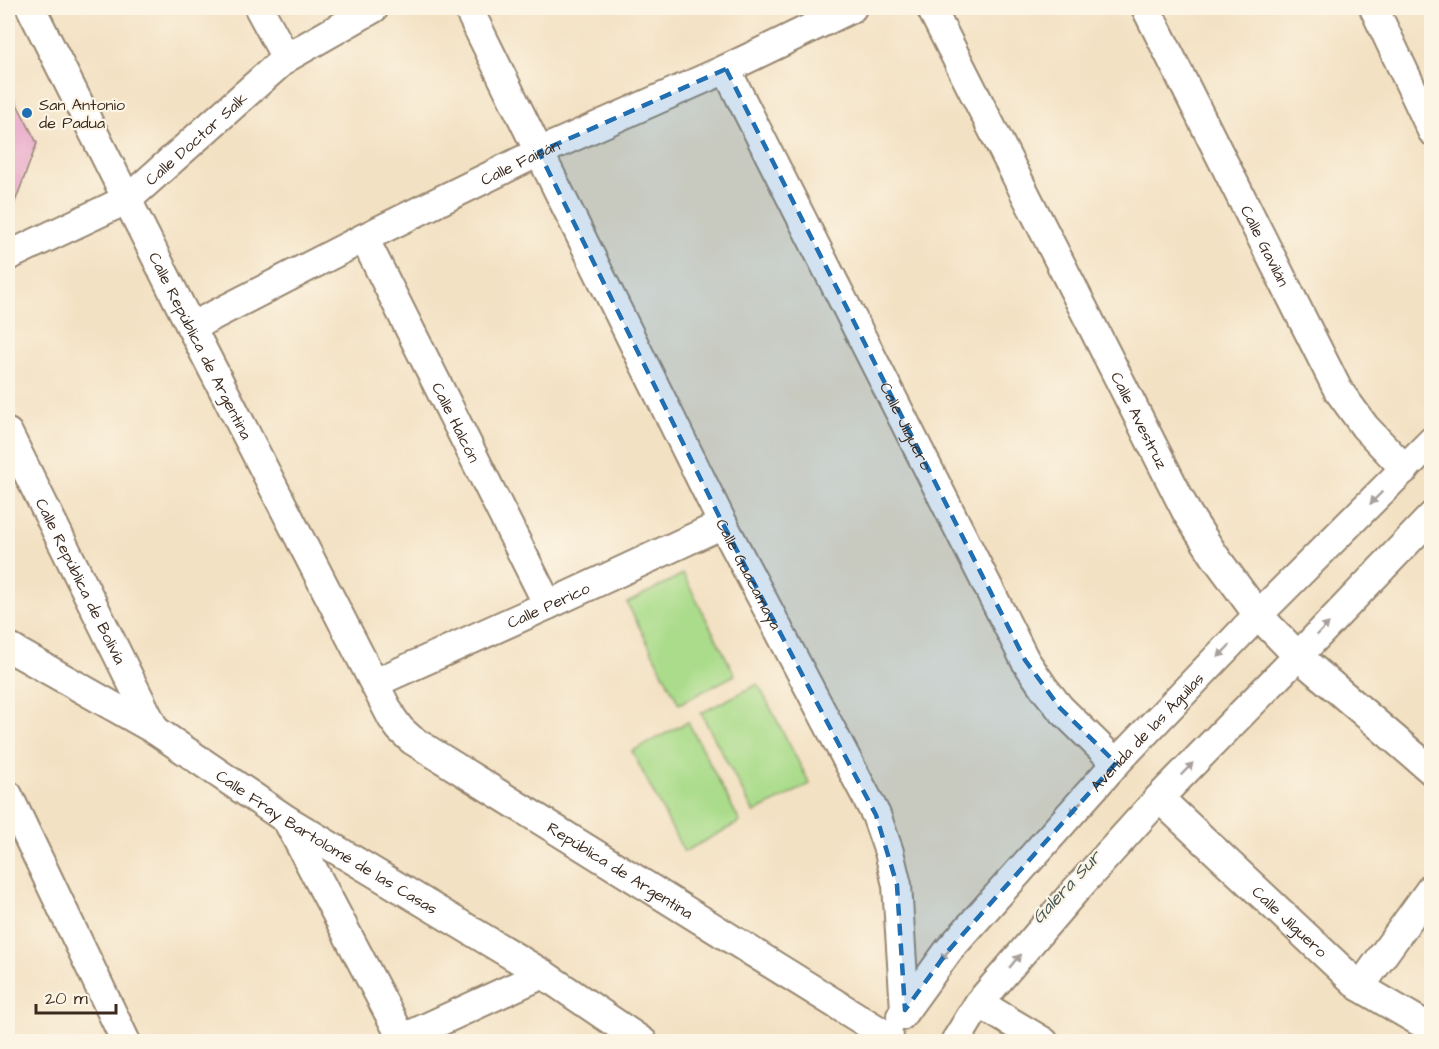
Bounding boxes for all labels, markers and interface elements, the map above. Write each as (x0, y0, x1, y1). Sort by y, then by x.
street label: Calle Doctor Salk (141, 87, 253, 191)
place label: San Antonio de Padua (39, 94, 125, 134)
marker: San Antonio de Padua (20, 106, 34, 120)
street label: Calle Faisán (477, 134, 563, 191)
street label: Calle Gavilán (1235, 202, 1294, 290)
street label: Calle República de Argentina (143, 249, 257, 444)
street label: Calle Avestruz (1105, 368, 1173, 473)
street label: Calle Halcón (426, 379, 485, 466)
street label: Calle Jilguero (874, 379, 937, 474)
one-way arrow (1369, 490, 1383, 505)
street label: Calle República de Bolivía (30, 495, 131, 668)
street label: Calle Guacamaya (710, 515, 787, 634)
street label: Calle Perico (504, 577, 594, 634)
one-way arrow (1316, 622, 1330, 637)
one-way arrow (1217, 643, 1231, 657)
street label: Avenida de las Águilas (1086, 668, 1209, 797)
one-way arrow (1180, 762, 1194, 777)
street label: Calle Fray Bartolomé de las Casas (211, 765, 441, 920)
one-way arrow (1070, 800, 1083, 815)
street label: República de Argentina (543, 817, 697, 924)
water label: Galera Sur (1026, 844, 1108, 929)
street label: Calle Jilguero (1247, 881, 1332, 963)
one-way arrow (940, 946, 953, 962)
one-way arrow (1008, 954, 1021, 969)
scale bar (36, 977, 116, 1015)
text: 20 m (45, 986, 88, 1011)

